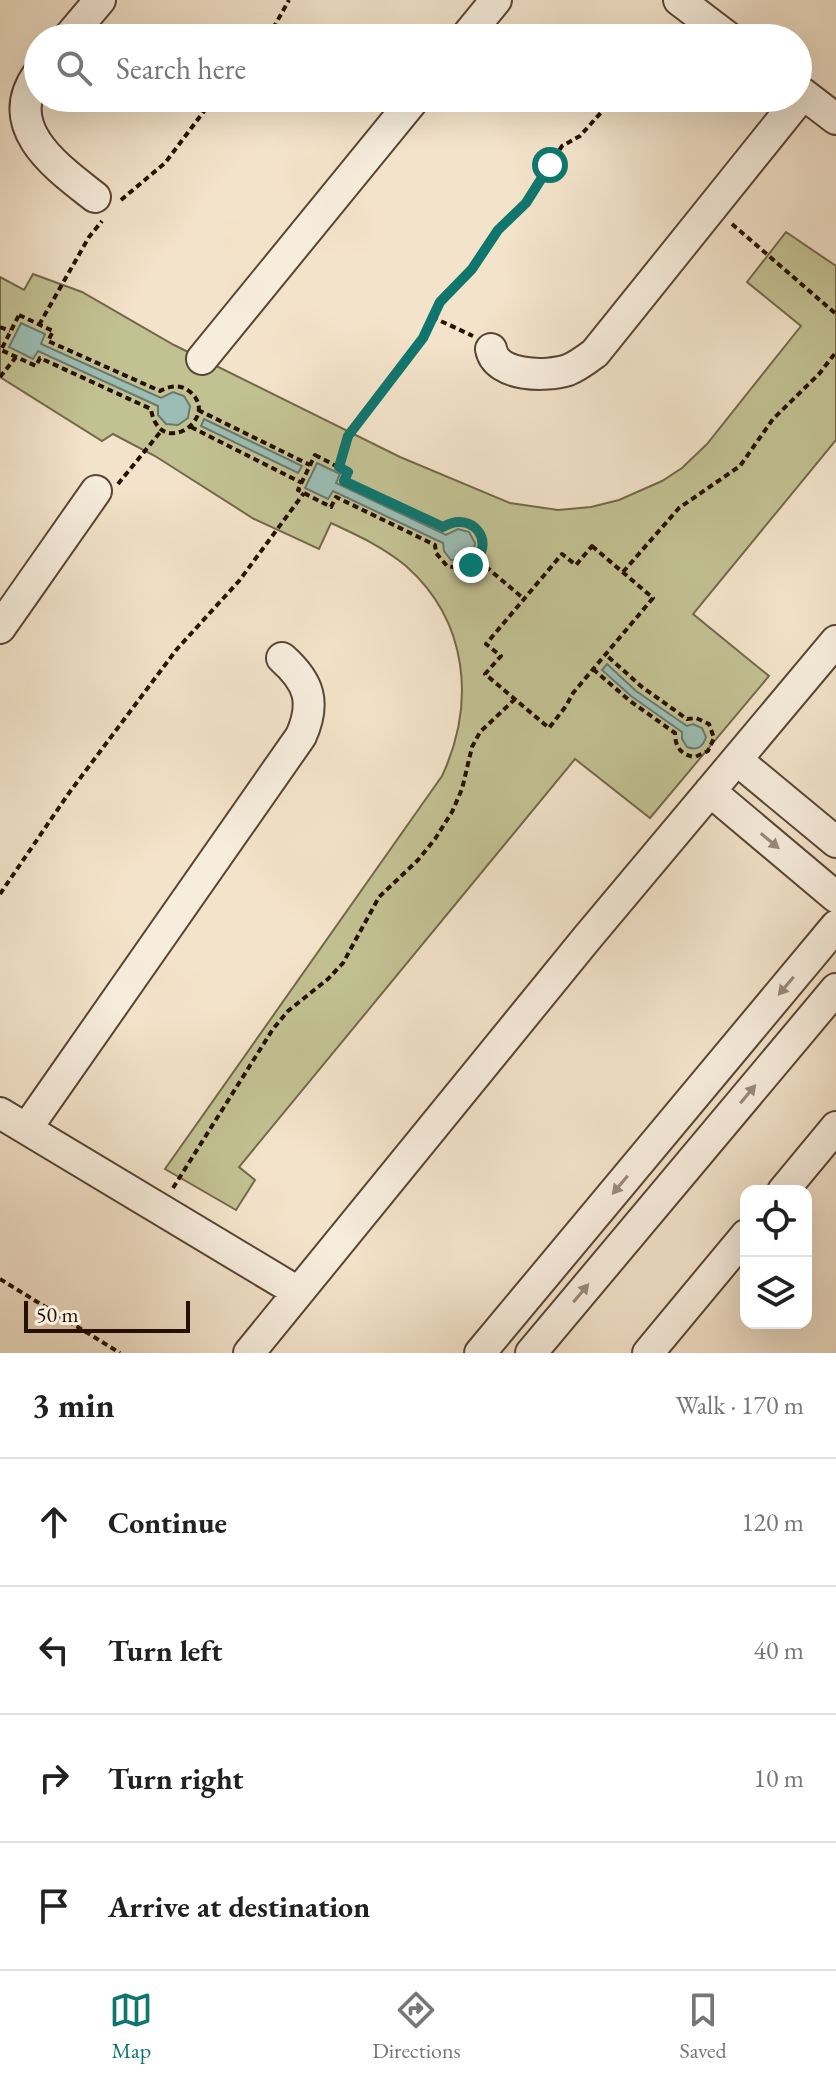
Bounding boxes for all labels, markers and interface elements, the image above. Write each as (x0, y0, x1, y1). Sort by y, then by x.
search box (24, 24, 812, 112)
icon: search (52, 46, 96, 90)
text: Search here (116, 49, 246, 88)
route start (532, 147, 568, 183)
route end (453, 547, 489, 583)
one-way arrow (760, 832, 780, 849)
one-way arrow (778, 975, 795, 995)
one-way arrow (739, 1084, 756, 1104)
one-way arrow (612, 1175, 629, 1195)
map controls (740, 1185, 812, 1329)
button: locate (740, 1185, 812, 1257)
button: layers (740, 1257, 812, 1329)
one-way arrow (572, 1283, 589, 1303)
scale bar (24, 1297, 190, 1333)
text: 50 m (36, 1300, 79, 1329)
text: 3 min (32, 1383, 115, 1427)
text: Walk · 170 m (676, 1388, 804, 1422)
icon: ahead (32, 1500, 76, 1544)
text: Continue (108, 1503, 227, 1542)
text: 120 m (741, 1505, 804, 1539)
icon: left (32, 1628, 76, 1672)
text: Turn left (108, 1631, 222, 1670)
text: 40 m (754, 1633, 804, 1667)
icon: right (32, 1756, 76, 1800)
text: Turn right (108, 1759, 244, 1798)
text: 10 m (754, 1761, 804, 1795)
icon: arrive (32, 1884, 76, 1928)
text: Arrive at destination (108, 1887, 370, 1926)
tab: Map (109, 1988, 153, 2065)
tab: Directions (372, 1988, 461, 2065)
tab: Saved (679, 1988, 727, 2065)

